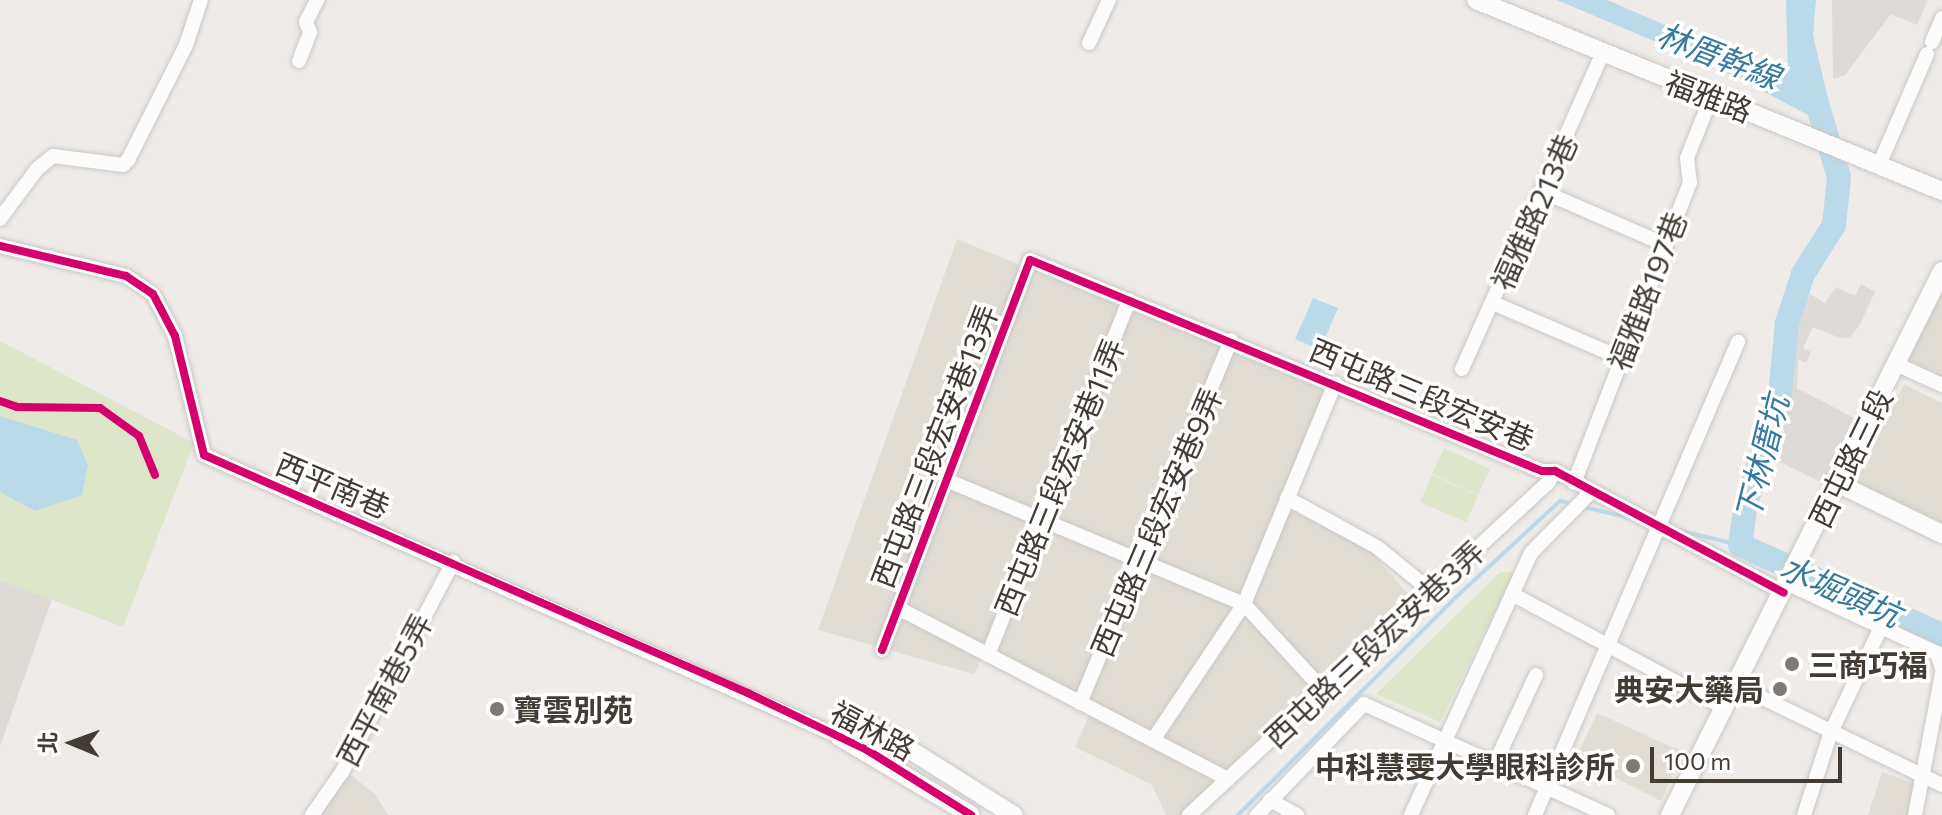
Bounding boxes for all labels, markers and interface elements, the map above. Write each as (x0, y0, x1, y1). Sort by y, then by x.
water label: 林厝幹線 (1652, 14, 1786, 96)
street label: 福雅路 (1661, 63, 1757, 129)
street label: 福雅路213巷 (1484, 129, 1584, 295)
street label: 福雅路197巷 (1600, 207, 1694, 375)
street label: 西屯路三段宏安巷13弄 (863, 300, 1005, 592)
street label: 西屯路三段宏安巷 (1305, 331, 1539, 457)
street label: 西屯路三段宏安巷11弄 (987, 333, 1131, 621)
street label: 西屯路三段宏安巷9弄 (1083, 382, 1229, 662)
street label: 西屯路三段 (1801, 383, 1899, 533)
water label: 下林厝坑 (1727, 391, 1795, 525)
street label: 西平南巷 (271, 445, 395, 525)
street label: 西屯路三段宏安巷3弄 (1257, 533, 1491, 755)
water label: 水堀頭坑 (1775, 546, 1907, 634)
street label: 西平南巷5弄 (329, 608, 439, 772)
place label: 三商巧福 (1808, 646, 1928, 682)
marker: 三商巧福 (1783, 655, 1801, 673)
place label: 典安大藥局 (1614, 671, 1764, 707)
marker: 典安大藥局 (1771, 680, 1789, 698)
place label: 寶雲別苑 (513, 691, 633, 727)
street label: 福林路 (825, 693, 921, 767)
marker: 寶雲別苑 (488, 700, 506, 718)
north arrow (32, 703, 112, 783)
text: 北 (34, 731, 61, 754)
scale bar (1654, 731, 1846, 781)
text: 100 m (1664, 746, 1731, 775)
place label: 中科慧雯大學眼科診所 (1315, 748, 1615, 784)
marker: 中科慧雯大學眼科診所 (1622, 755, 1644, 777)

